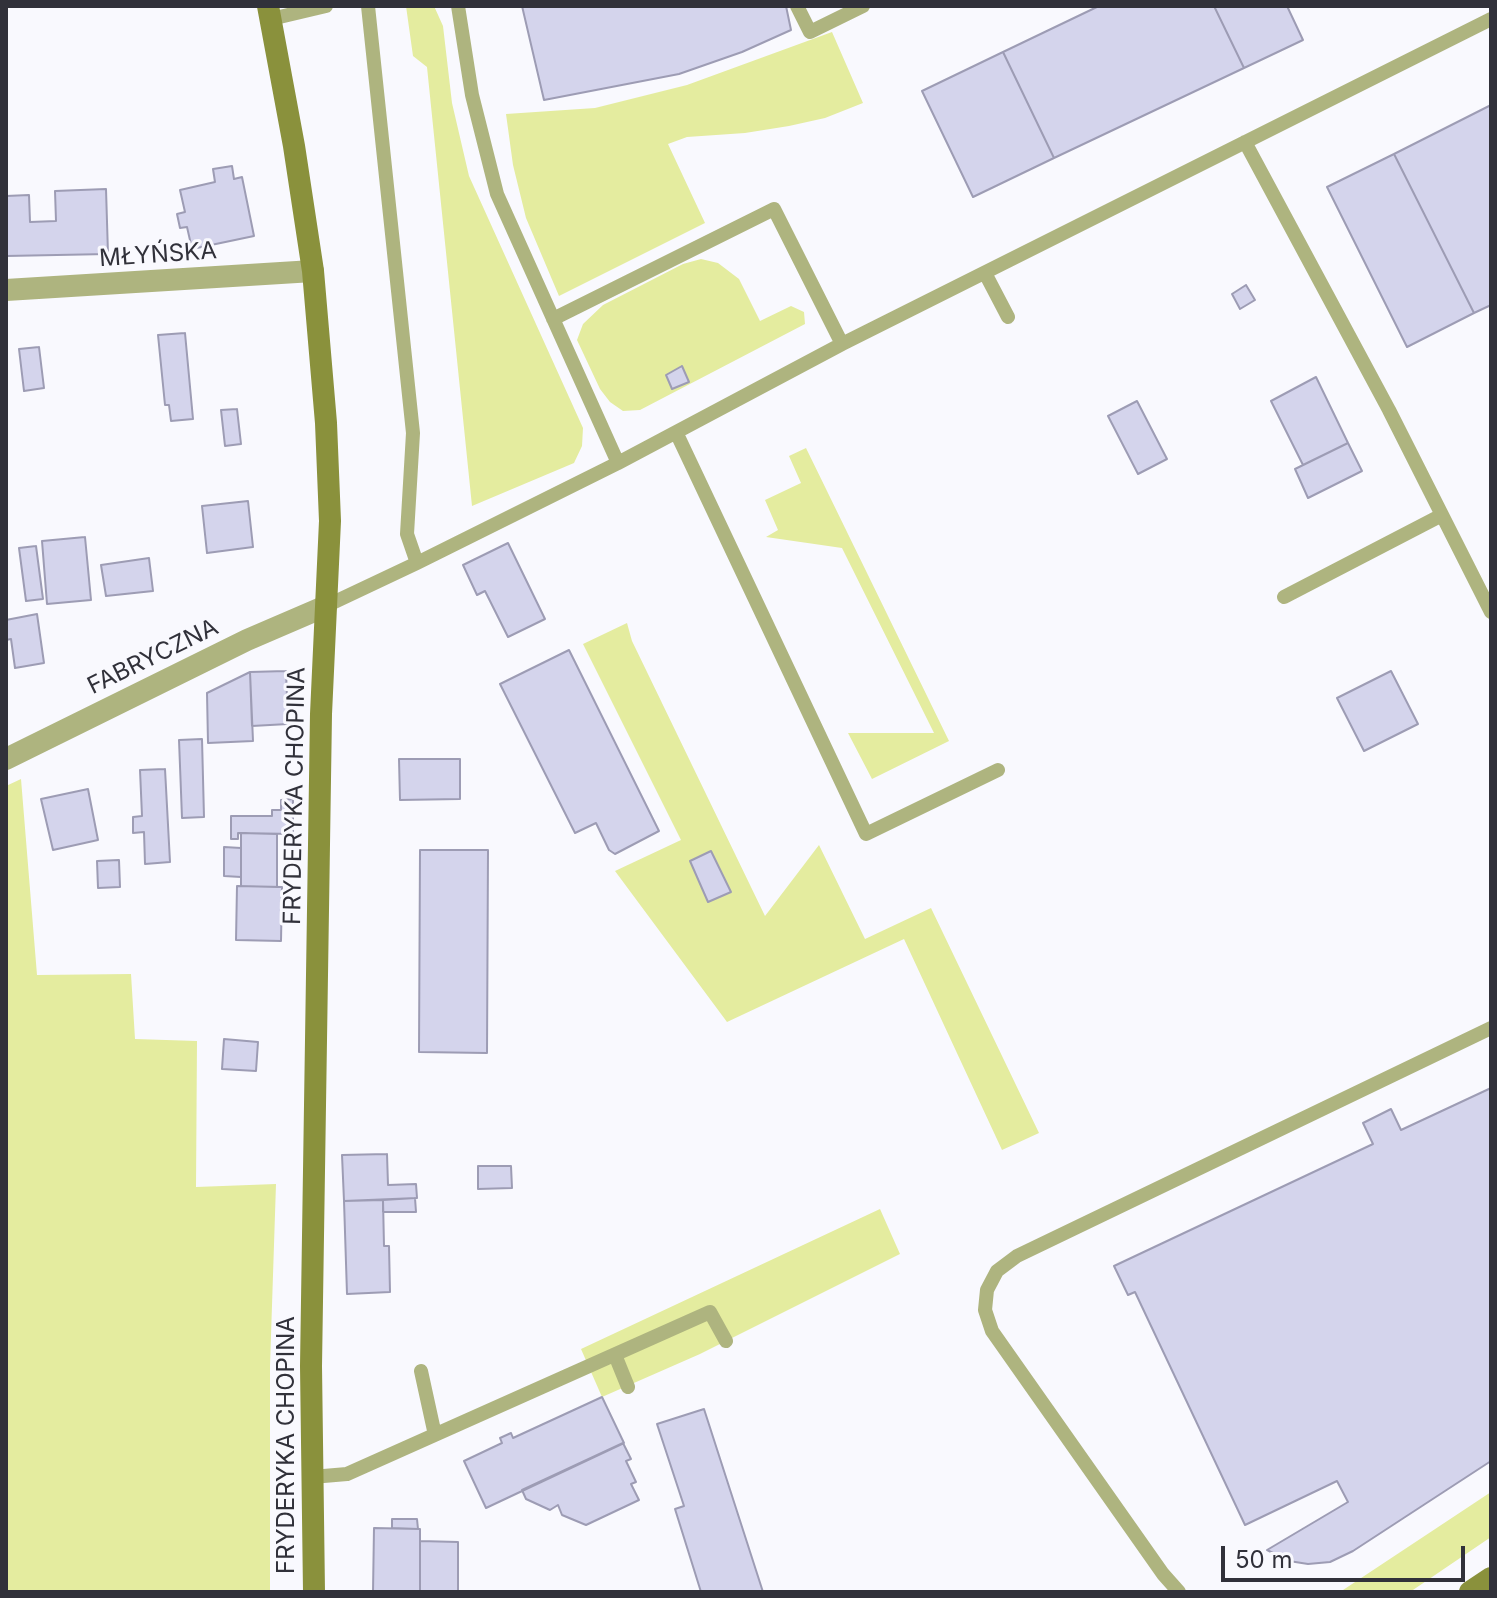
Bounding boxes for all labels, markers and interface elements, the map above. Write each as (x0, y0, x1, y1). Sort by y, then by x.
street label: MŁYŃSKA (98, 237, 218, 273)
street label: FABRYCZNA (83, 613, 223, 701)
street label: FRYDERYKA CHOPINA (278, 667, 312, 925)
street label: FRYDERYKA CHOPINA (273, 1316, 301, 1574)
scale bar (1225, 1530, 1469, 1580)
text: 50 m (1235, 1545, 1293, 1574)

